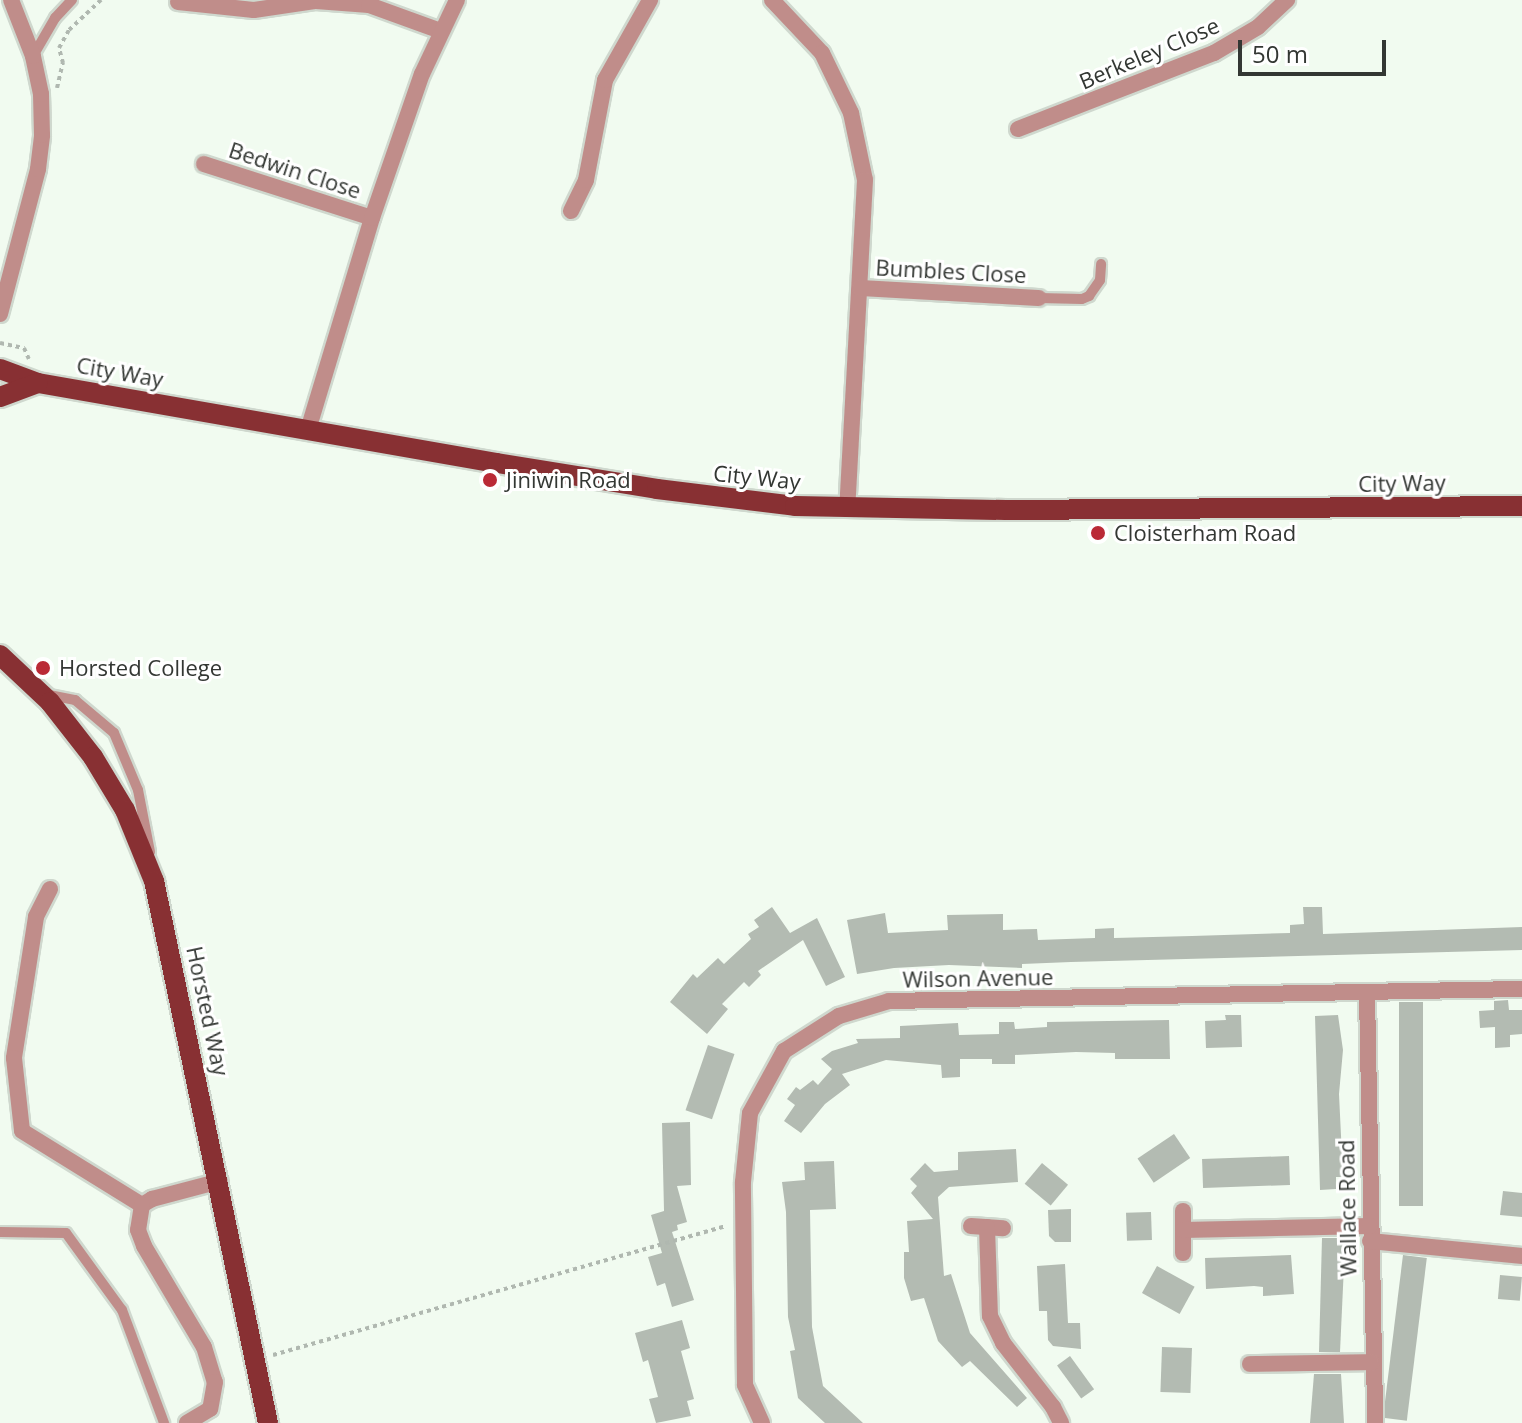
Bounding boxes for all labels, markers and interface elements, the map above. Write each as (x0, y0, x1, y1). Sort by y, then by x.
street label: Berkeley Close (1075, 12, 1223, 94)
scale bar (1242, 24, 1390, 74)
text: 50 m (1252, 37, 1308, 70)
street label: Bedwin Close (226, 136, 364, 204)
street label: Bumbles Close (875, 254, 1027, 288)
street label: City Way (75, 351, 165, 393)
street label: City Way (712, 459, 802, 495)
place label: Jiniwin Road (506, 467, 631, 493)
street label: City Way (1358, 469, 1446, 497)
marker: Jiniwin Road (481, 471, 499, 489)
place label: Cloisterham Road (1114, 520, 1296, 546)
marker: Cloisterham Road (1089, 524, 1107, 542)
place label: Horsted College (59, 655, 222, 681)
marker: Horsted College (34, 659, 52, 677)
street label: Horsted Way (181, 944, 235, 1078)
street label: Wilson Avenue (902, 963, 1054, 993)
street label: Wallace Road (1333, 1139, 1361, 1277)

